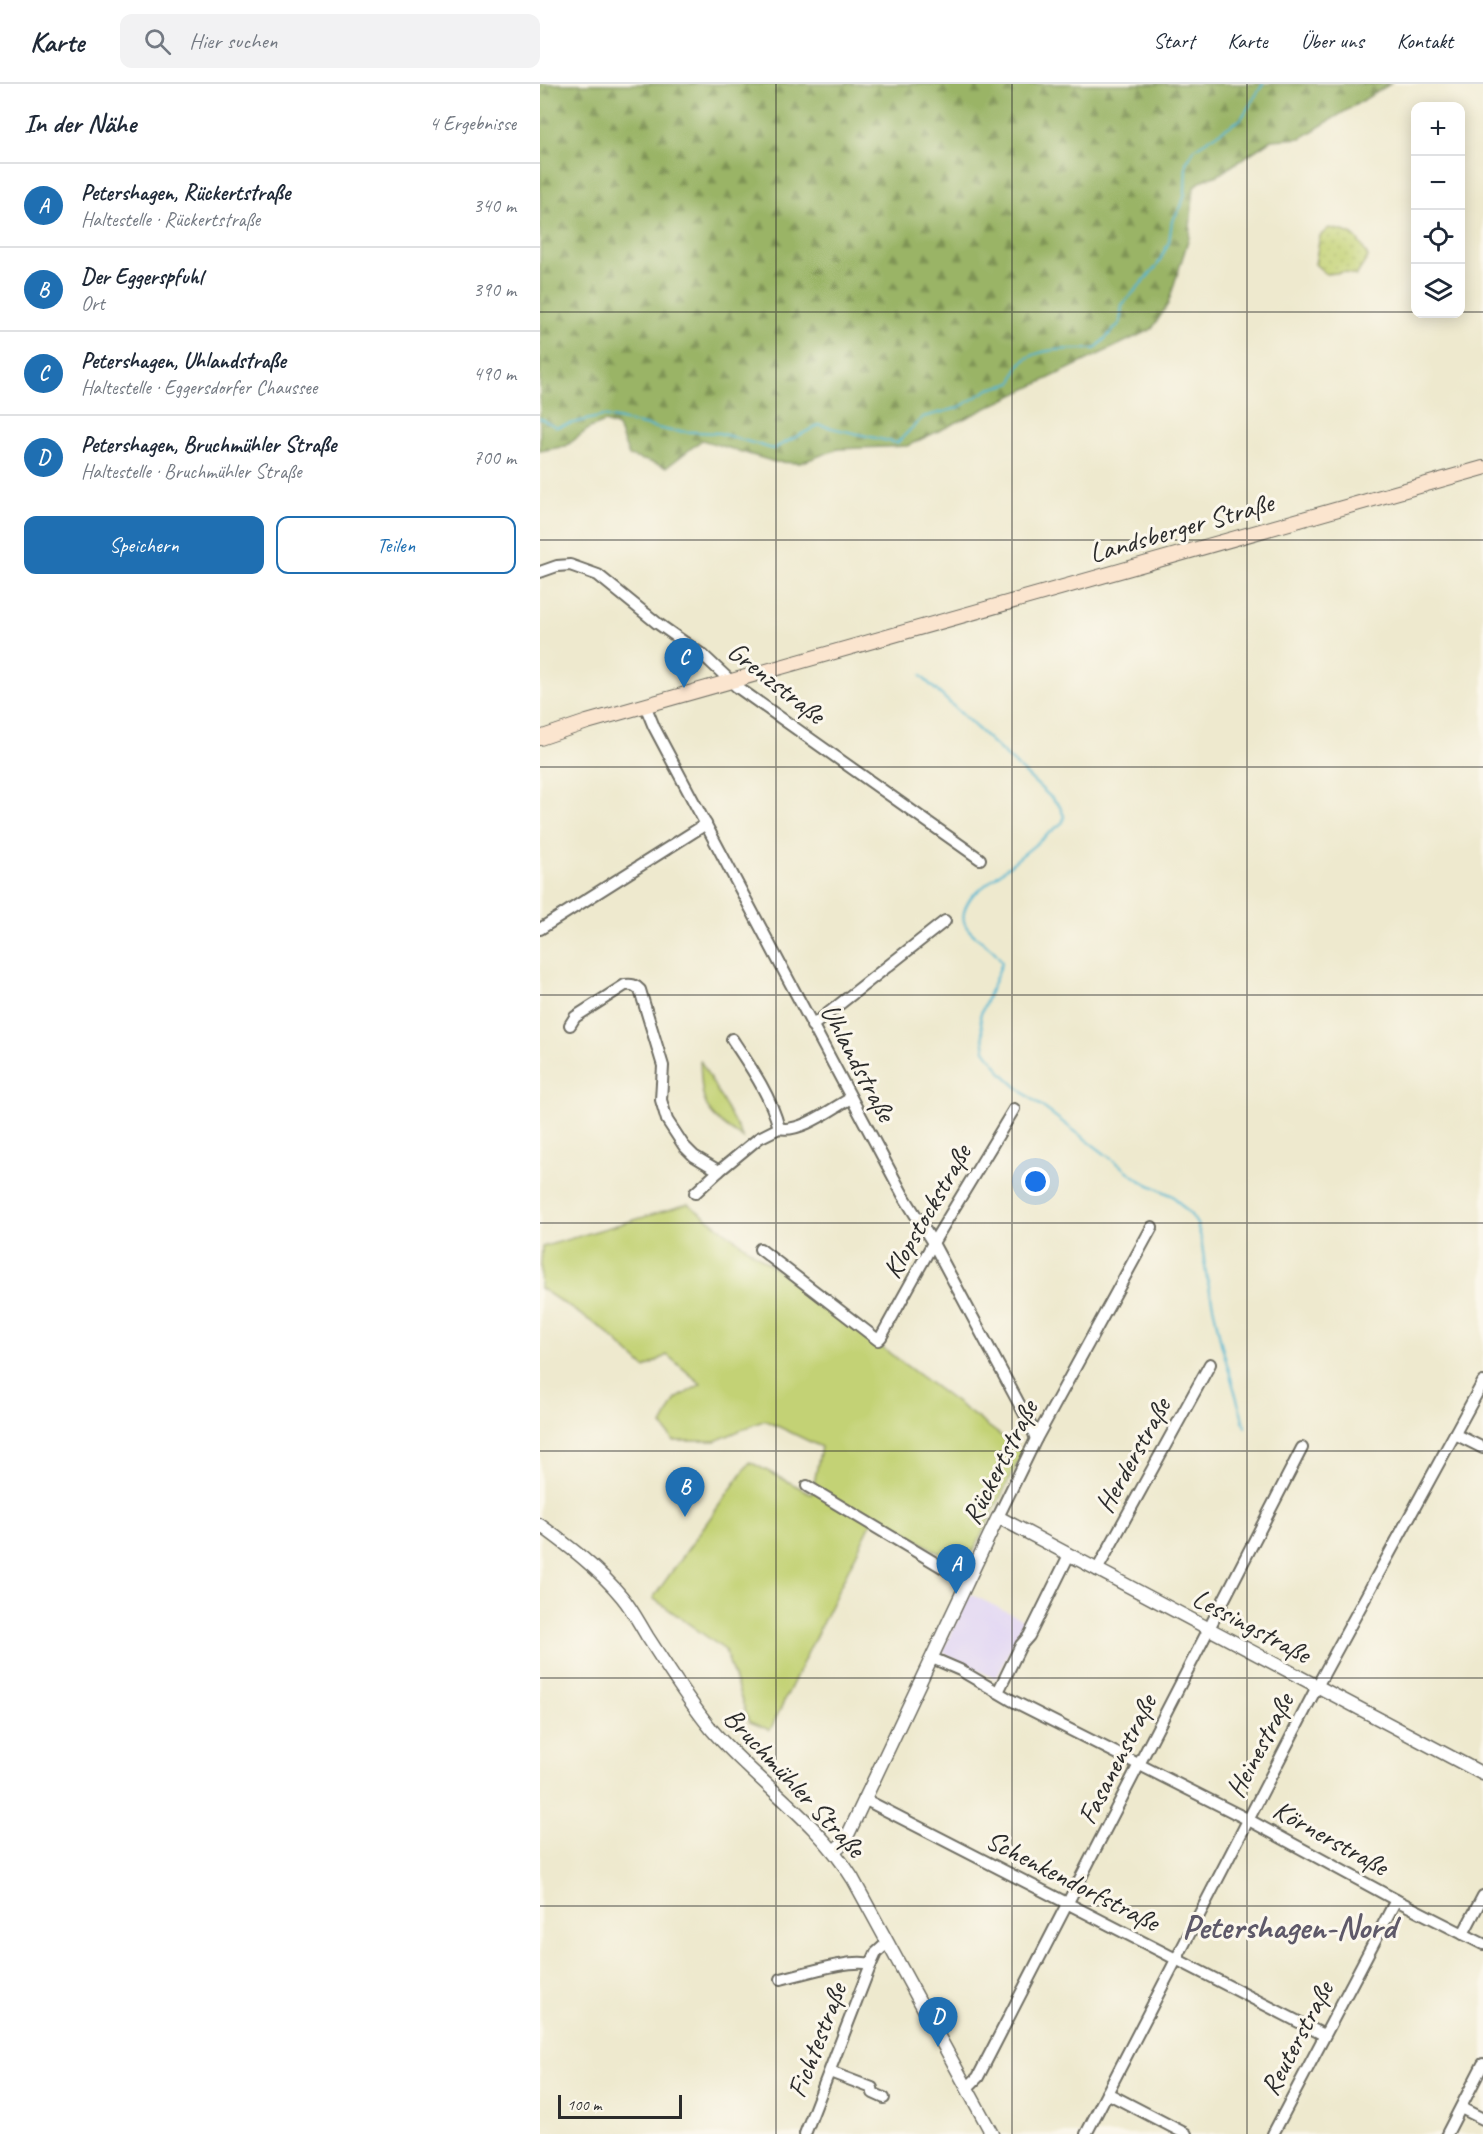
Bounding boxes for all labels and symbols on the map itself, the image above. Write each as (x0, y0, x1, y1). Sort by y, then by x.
street label: Landsberger Straße (1085, 484, 1279, 570)
street label: Grenzstraße (721, 633, 834, 733)
pin: C (664, 638, 704, 688)
street label: Uhlandstraße (813, 997, 905, 1129)
street label: Klopstockstraße (874, 1136, 980, 1284)
your location (1021, 1167, 1050, 1196)
street label: Herderstraße (1087, 1390, 1179, 1519)
street label: Rückertstraße (953, 1393, 1046, 1530)
pin: B (666, 1468, 704, 1517)
pin: A (936, 1544, 976, 1594)
street label: Lessingstraße (1187, 1580, 1318, 1672)
street label: Heinestraße (1217, 1685, 1302, 1803)
street label: Fasanenstraße (1069, 1687, 1165, 1830)
street label: Bruchmühler Straße (716, 1700, 874, 1866)
street label: Körnerstraße (1267, 1792, 1396, 1884)
street label: Schenkendorfstraße (980, 1822, 1167, 1940)
district label: Petershagen-Nord (1182, 1905, 1402, 1948)
street label: Reuterstraße (1252, 1974, 1342, 2101)
street label: Fichtestraße (779, 1976, 855, 2102)
pin: D (918, 1998, 958, 2047)
scale bar (558, 2092, 682, 2120)

